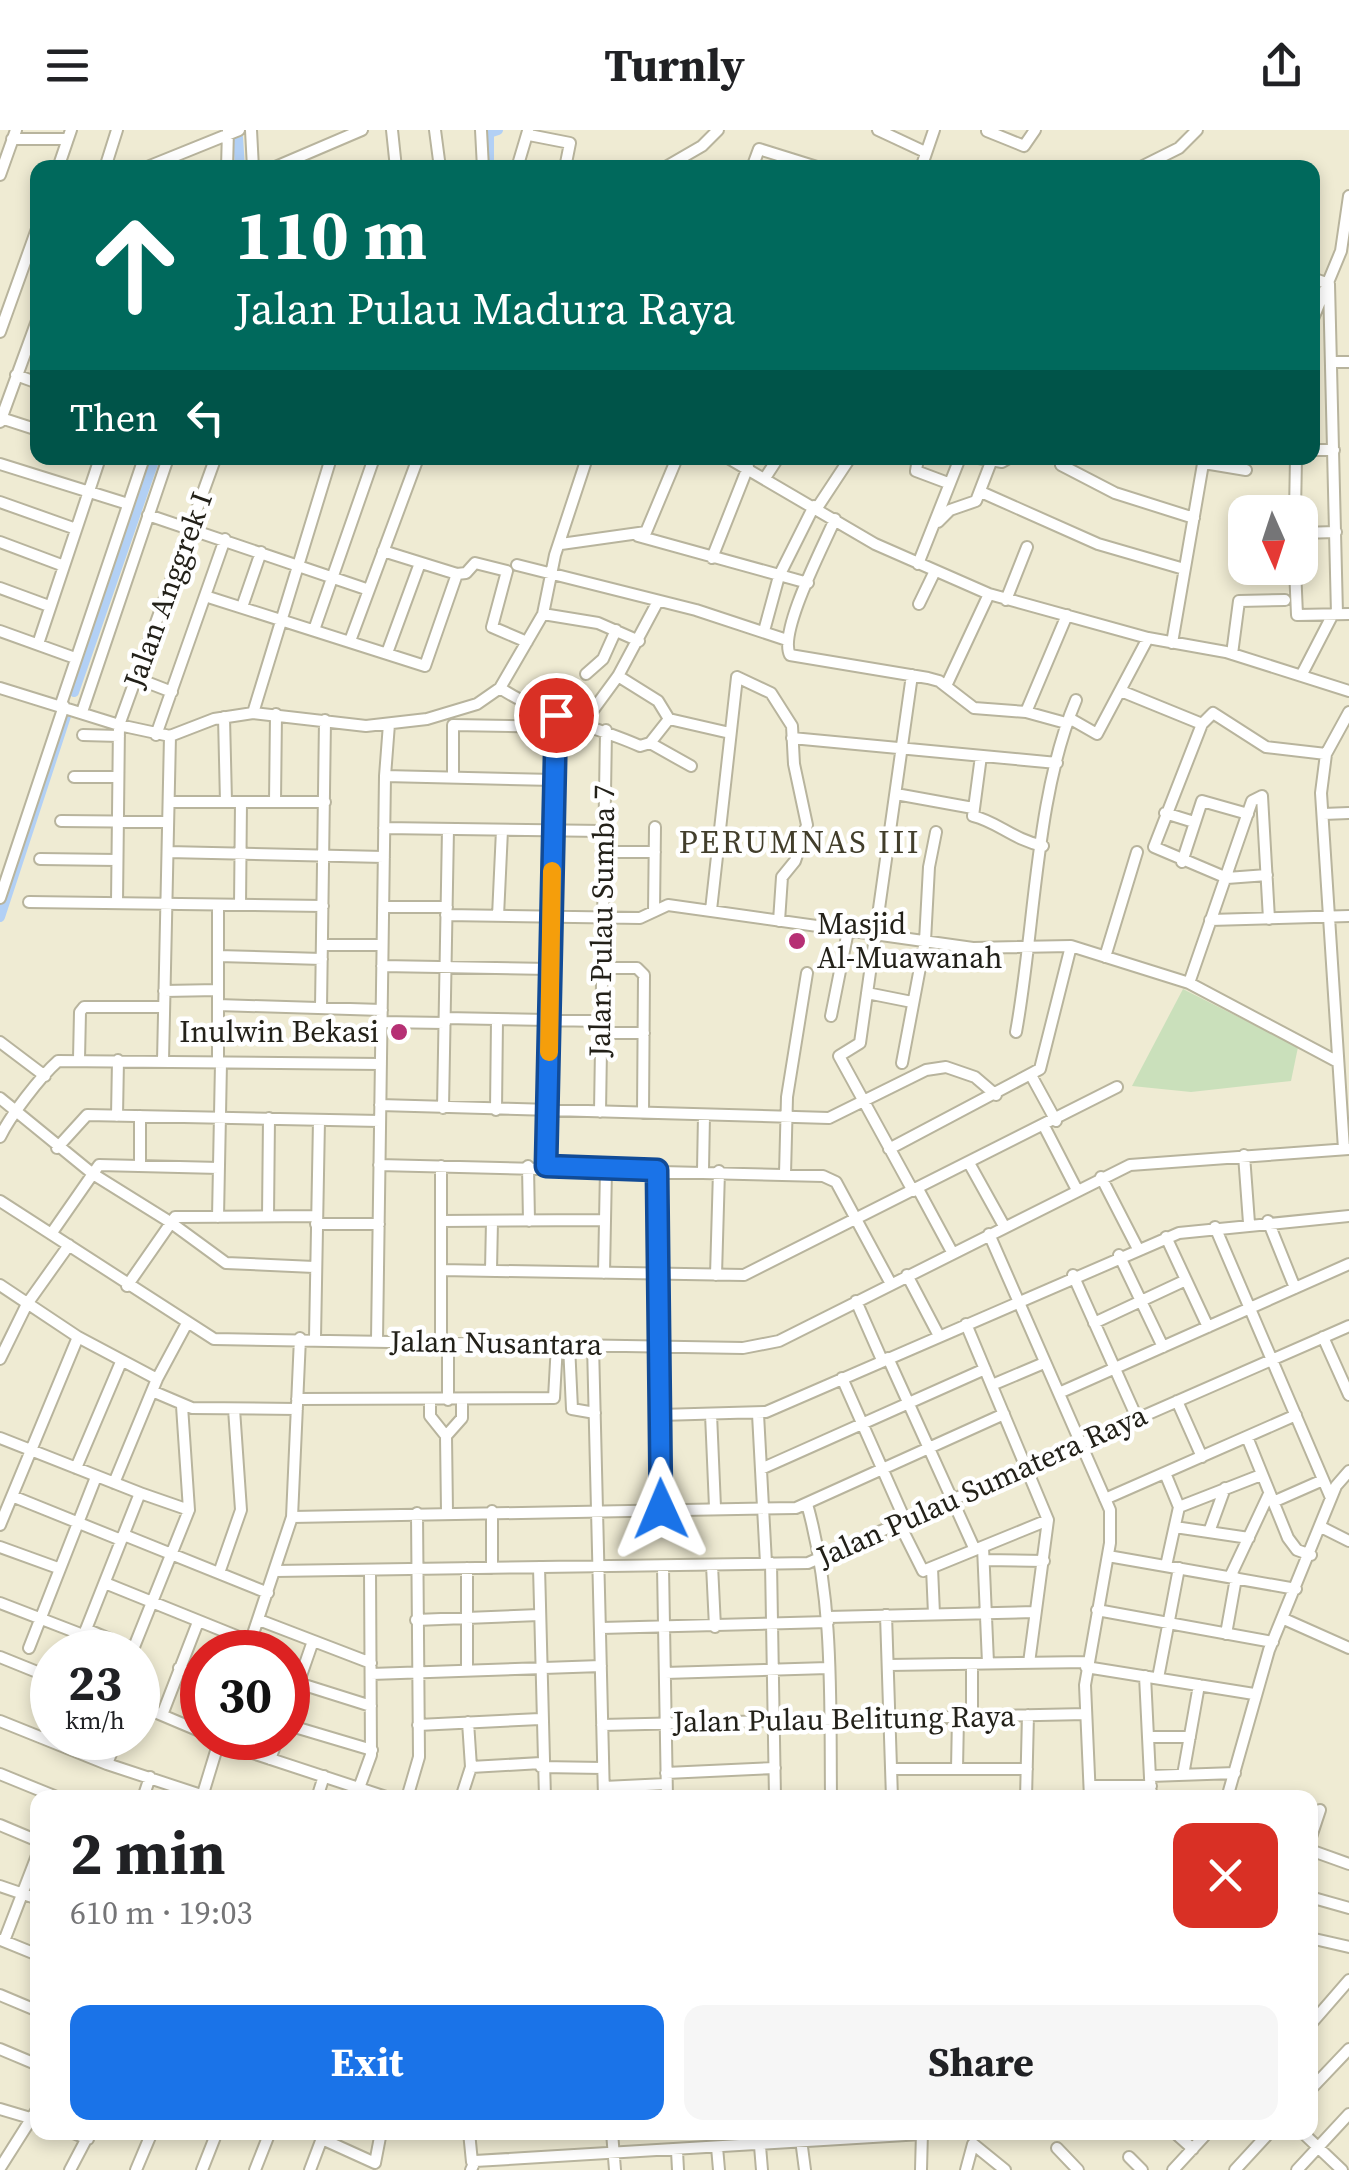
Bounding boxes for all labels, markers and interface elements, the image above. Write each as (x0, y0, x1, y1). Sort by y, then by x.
text: Turnly (604, 34, 745, 96)
icon: menu (40, 38, 95, 93)
icon: share (1254, 38, 1309, 93)
text: 110 m (235, 186, 427, 282)
icon: ahead (70, 200, 200, 330)
text: Jalan Pulau Madura Raya (235, 277, 735, 339)
icon: left (178, 390, 233, 445)
text: Then (70, 392, 158, 444)
street label: Jalan Anggrek I (113, 486, 222, 694)
north arrow (1228, 495, 1318, 585)
map controls (1228, 495, 1318, 585)
pin (514, 673, 599, 758)
icon: arrive (529, 688, 584, 743)
street label: Jalan Pulau Sumba 7 (579, 784, 624, 1059)
district label: PERUMNAS III (679, 820, 921, 864)
place label: Masjid Al-Muawanah (817, 903, 1003, 978)
marker: Masjid Al-Muawanah (786, 930, 808, 952)
place label: Inulwin Bekasi (179, 1011, 379, 1052)
marker: Inulwin Bekasi (388, 1021, 410, 1043)
street label: Jalan Nusantara (389, 1320, 603, 1365)
street label: Jalan Pulau Sumatera Raya (809, 1394, 1154, 1577)
position arrow (609, 1457, 713, 1561)
speed limit sign: 30 (180, 1630, 310, 1760)
text: 23 (68, 1648, 122, 1717)
street label: Jalan Pulau Belitung Raya (671, 1695, 1016, 1742)
text: km/h (65, 1703, 125, 1737)
text: 2 min (70, 1812, 226, 1894)
button: close (1173, 1823, 1278, 1928)
text: 610 m · 19:03 (70, 1891, 252, 1935)
button: Exit (70, 2005, 664, 2120)
button: Share (684, 2005, 1278, 2120)

